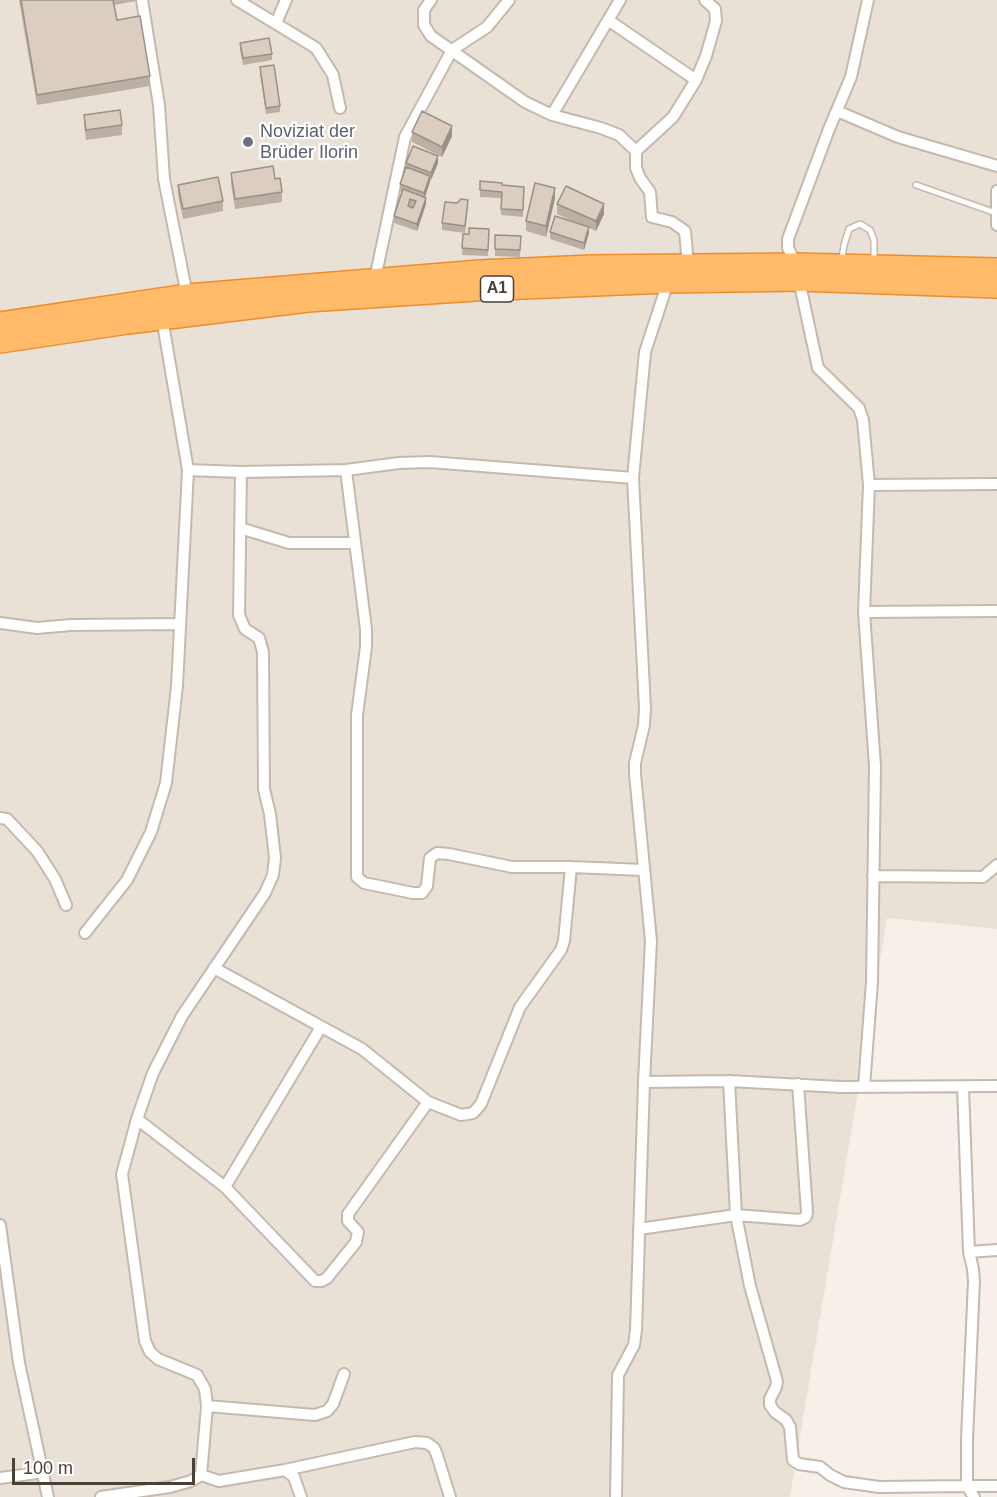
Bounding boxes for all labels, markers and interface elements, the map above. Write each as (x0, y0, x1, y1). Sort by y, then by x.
place label: Noviziat der Brüder Ilorin (260, 121, 358, 164)
marker: Noviziat der Brüder Ilorin (241, 135, 255, 149)
road number: A1 (480, 276, 514, 302)
scale bar (15, 1446, 198, 1484)
text: 100 m (23, 1458, 73, 1478)

